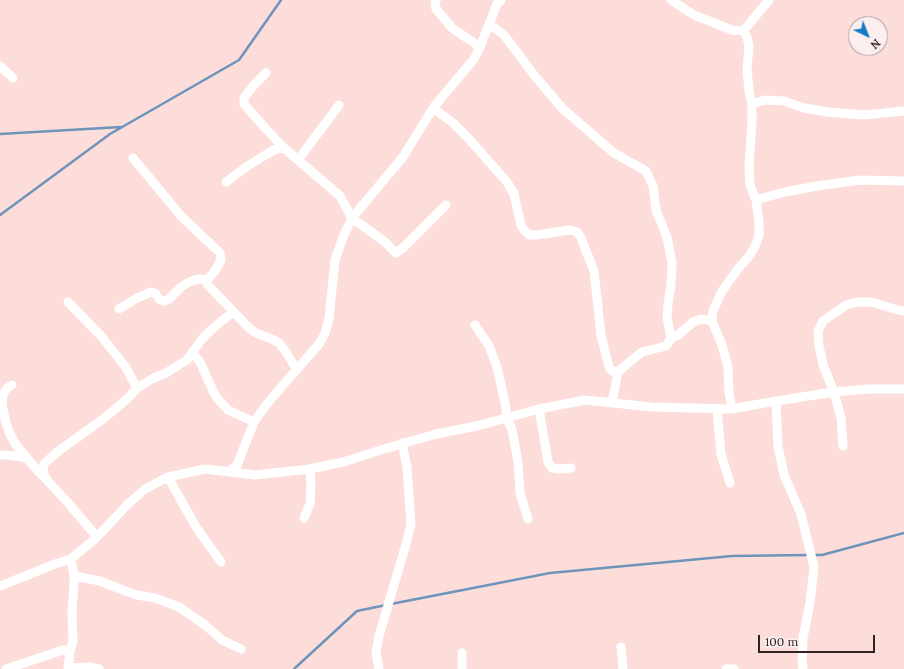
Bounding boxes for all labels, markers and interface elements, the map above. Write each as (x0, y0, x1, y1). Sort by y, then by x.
north arrow (848, 16, 888, 56)
text: N (868, 36, 883, 52)
scale bar (760, 627, 877, 653)
text: 100 m (765, 634, 798, 649)

